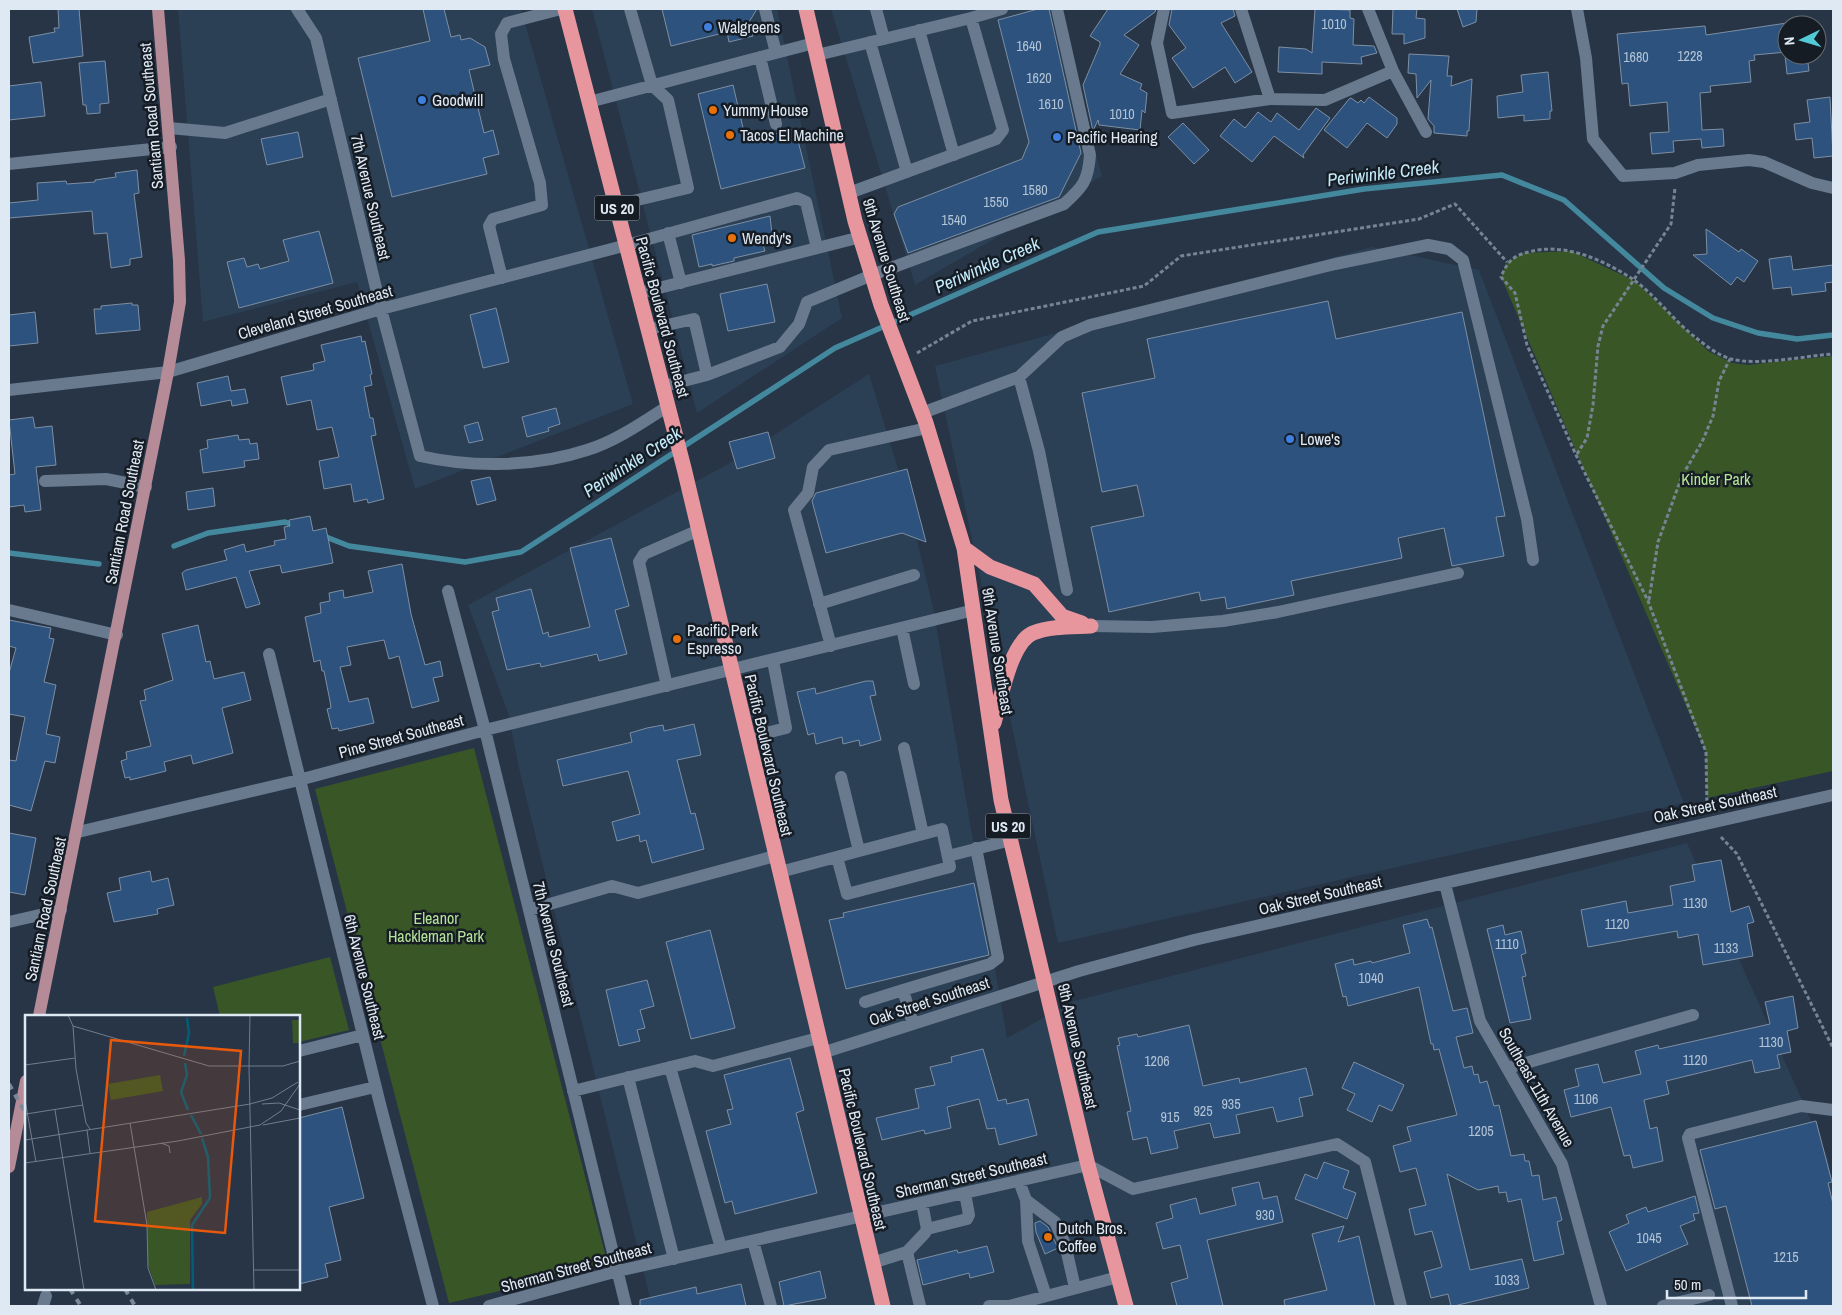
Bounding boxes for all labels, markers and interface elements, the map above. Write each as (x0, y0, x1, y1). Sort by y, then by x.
house number: 1010 (1321, 15, 1347, 33)
north arrow (1777, 15, 1827, 65)
place label: Walgreens (718, 16, 780, 38)
marker: Walgreens (702, 21, 714, 33)
text: N (1780, 36, 1798, 46)
house number: 1640 (1016, 37, 1042, 55)
street label: Santiam Road Southeast (134, 42, 168, 190)
house number: 1228 (1677, 47, 1703, 65)
house number: 1680 (1623, 48, 1649, 66)
house number: 1620 (1026, 69, 1052, 87)
place label: Goodwill (432, 89, 483, 111)
marker: Goodwill (416, 94, 428, 106)
house number: 1610 (1038, 95, 1064, 113)
place label: Yummy House (723, 99, 808, 121)
marker: Yummy House (707, 104, 719, 116)
house number: 1010 (1109, 105, 1135, 123)
place label: Tacos El Machine (740, 124, 844, 146)
place label: Pacific Hearing (1067, 126, 1158, 148)
marker: Tacos El Machine (724, 129, 736, 141)
marker: Pacific Hearing (1051, 131, 1063, 143)
street label: 7th Avenue Southeast (346, 132, 396, 262)
water label: Periwinkle Creek (1326, 154, 1441, 192)
house number: 1580 (1022, 181, 1048, 199)
house number: 1550 (983, 193, 1009, 211)
street label: 9th Avenue Southeast (858, 195, 916, 325)
road number: US 20 (594, 196, 640, 220)
house number: 1540 (941, 211, 967, 229)
place label: Wendy's (742, 227, 792, 249)
water label: Periwinkle Creek (931, 230, 1044, 299)
marker: Wendy's (726, 232, 738, 244)
street label: Pacific Boulevard Southeast (631, 234, 695, 400)
street label: Cleveland Street Southeast (235, 279, 395, 345)
water label: Periwinkle Creek (578, 421, 686, 503)
place label: Lowe's (1300, 428, 1340, 450)
marker: Lowe's (1284, 433, 1296, 445)
street label: Santiam Road Southeast (99, 438, 149, 586)
park label: Kinder Park (1681, 468, 1751, 490)
street label: 9th Avenue Southeast (977, 586, 1019, 716)
place label: Pacific Perk Espresso (687, 619, 758, 659)
marker: Pacific Perk Espresso (671, 633, 683, 645)
street label: Pacific Boulevard Southeast (740, 672, 798, 838)
street label: Pine Street Southeast (336, 709, 466, 763)
street label: Oak Street Southeast (1651, 780, 1779, 828)
road number: US 20 (986, 814, 1030, 838)
street label: Santiam Road Southeast (19, 835, 71, 983)
street label: Oak Street Southeast (1256, 870, 1384, 920)
street label: 7th Avenue Southeast (528, 879, 580, 1009)
house number: 1130 (1683, 894, 1707, 912)
park label: Eleanor Hackleman Park (388, 907, 485, 947)
street label: 6th Avenue Southeast (339, 912, 391, 1042)
house number: 1120 (1605, 915, 1629, 933)
house number: 1110 (1495, 935, 1519, 953)
house number: 1133 (1714, 939, 1738, 957)
house number: 1040 (1358, 969, 1384, 987)
street label: Oak Street Southeast (866, 971, 992, 1031)
street label: 9th Avenue Southeast (1053, 981, 1103, 1111)
inset map (25, 1015, 300, 1290)
street label: Southeast 11th Avenue (1494, 1023, 1580, 1151)
house number: 1130 (1759, 1033, 1783, 1051)
house number: 1120 (1683, 1051, 1707, 1069)
house number: 1206 (1144, 1052, 1170, 1070)
street label: Pacific Boulevard Southeast (834, 1066, 892, 1232)
house number: 1106 (1574, 1090, 1598, 1108)
house number: 935 (1221, 1095, 1241, 1113)
house number: 925 (1193, 1102, 1213, 1120)
house number: 915 (1160, 1108, 1180, 1126)
house number: 1205 (1468, 1122, 1494, 1140)
street label: Sherman Street Southeast (893, 1147, 1049, 1203)
house number: 930 (1255, 1206, 1275, 1224)
place label: Dutch Bros. Coffee (1058, 1217, 1127, 1257)
house number: 1045 (1636, 1229, 1662, 1247)
marker: Dutch Bros. Coffee (1042, 1231, 1054, 1243)
street label: Sherman Street Southeast (498, 1236, 654, 1298)
house number: 1215 (1773, 1248, 1799, 1266)
scale bar (1667, 1268, 1806, 1300)
house number: 1033 (1494, 1271, 1520, 1289)
text: 50 m (1674, 1274, 1701, 1295)

